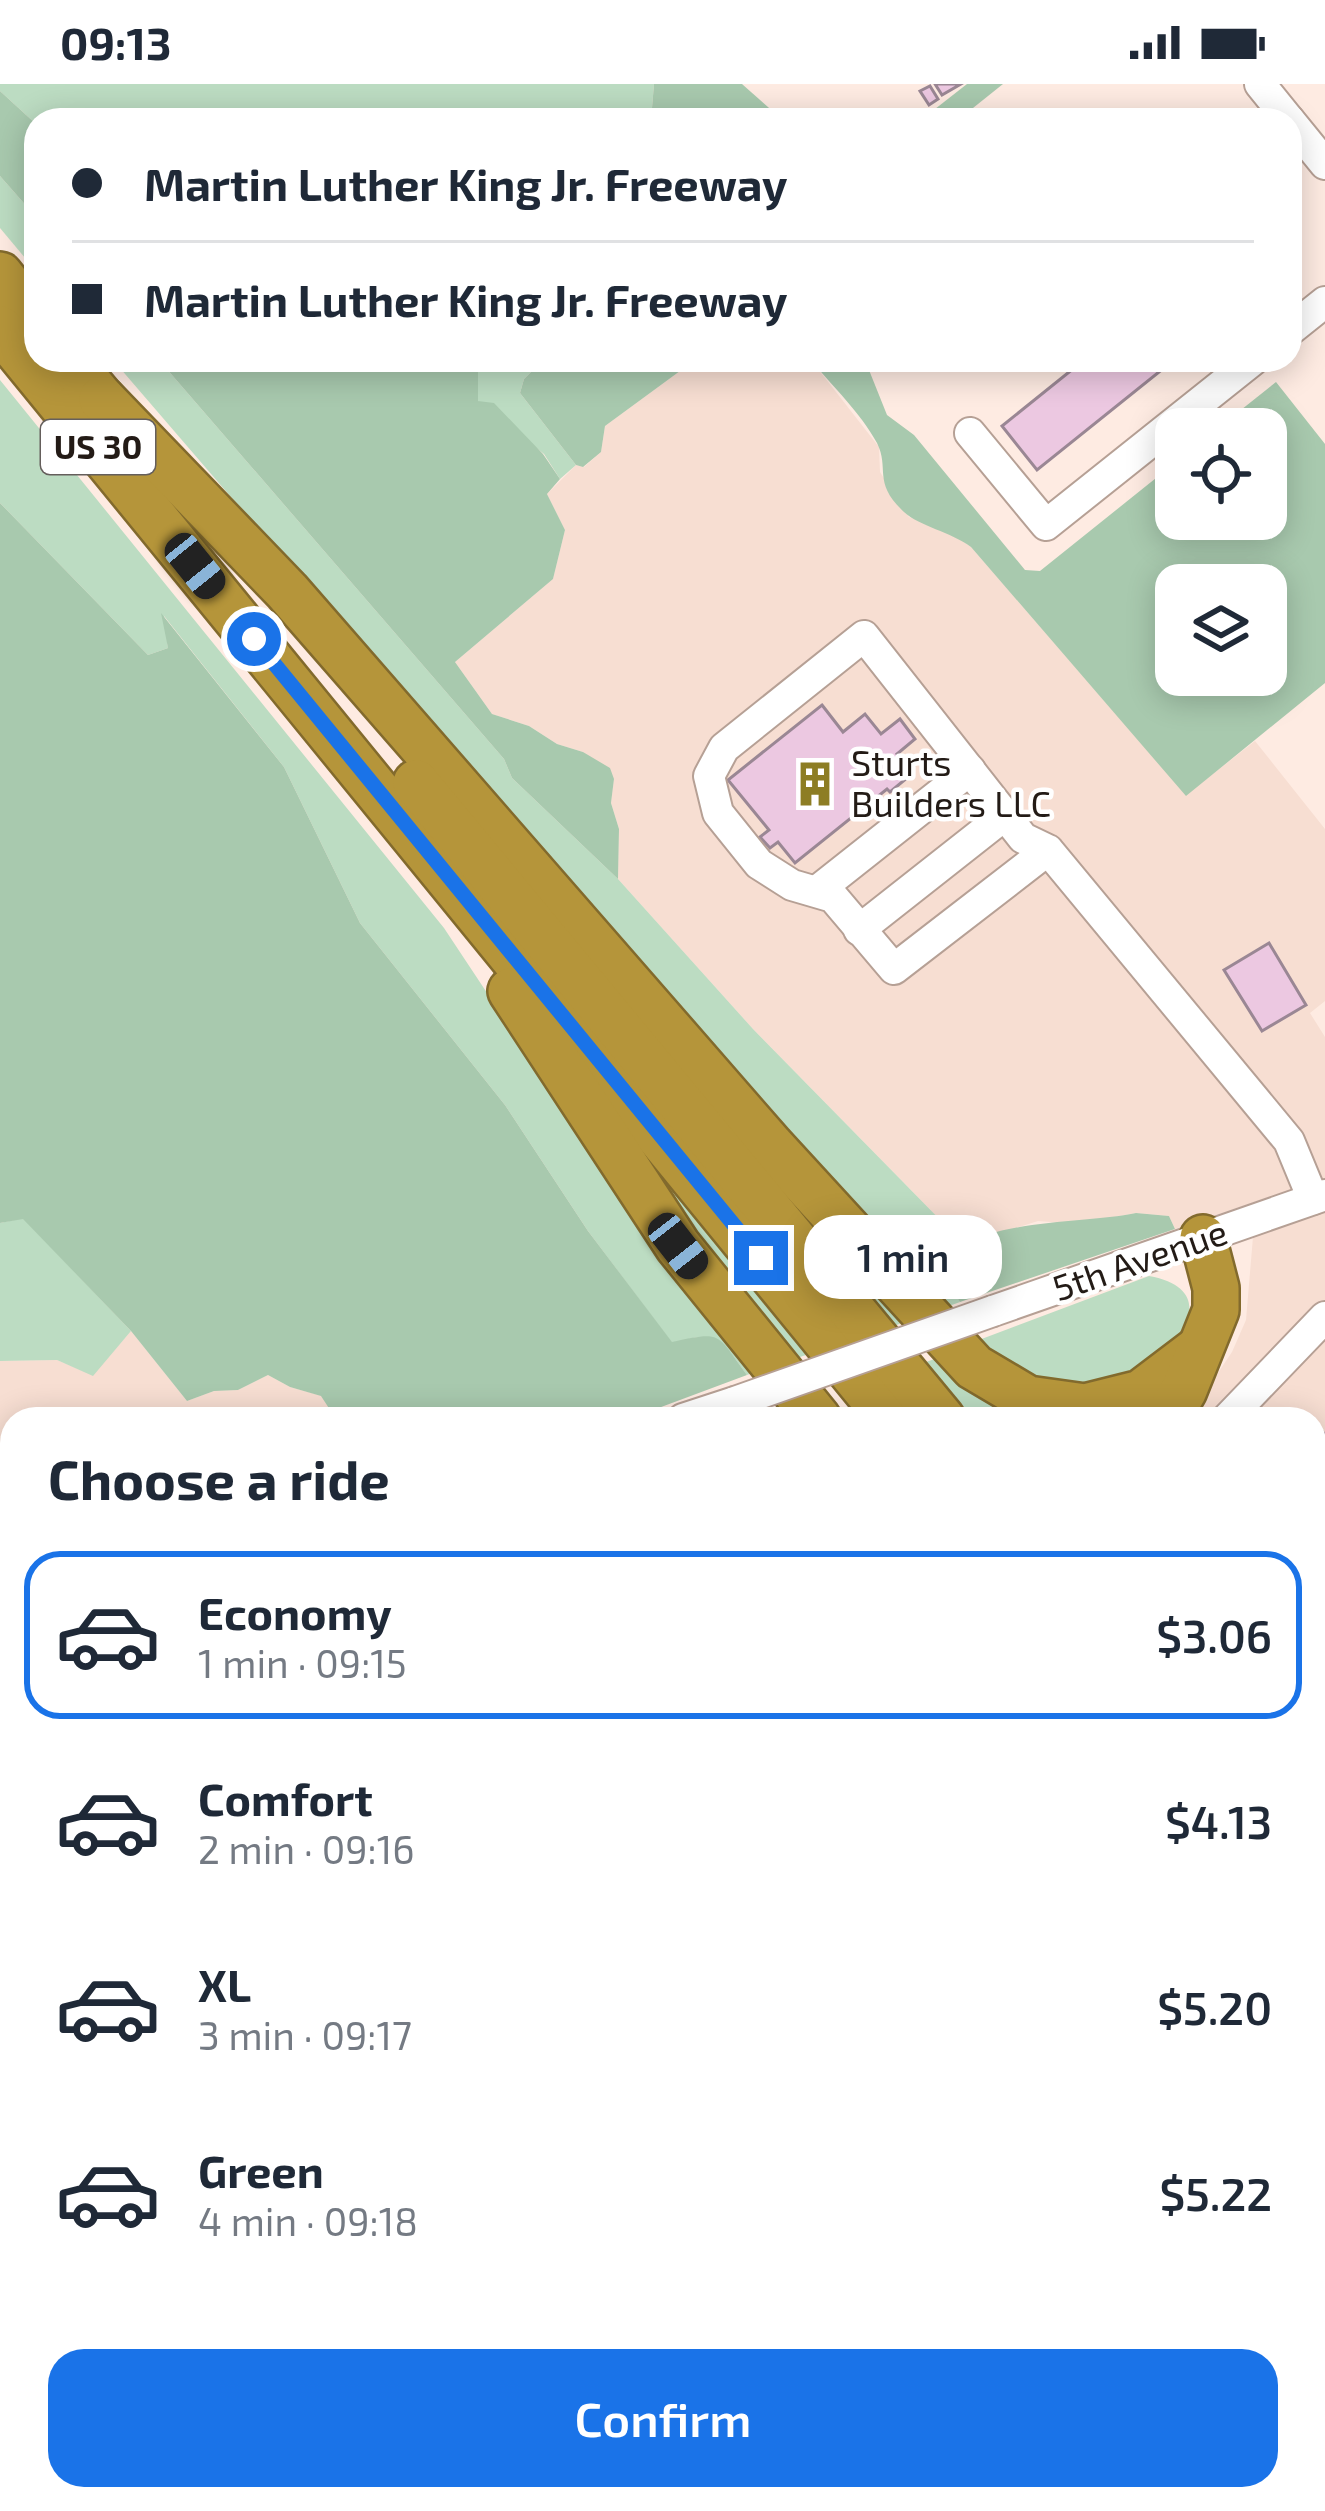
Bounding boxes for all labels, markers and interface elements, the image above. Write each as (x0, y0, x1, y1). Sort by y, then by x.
text: 09:13 (60, 15, 171, 69)
text: Martin Luther King Jr. Freeway (144, 156, 788, 210)
text: Martin Luther King Jr. Freeway (144, 272, 788, 326)
map controls (1155, 408, 1287, 696)
button: locate (1155, 408, 1287, 540)
road number: US 30 (41, 420, 155, 474)
car (158, 527, 232, 605)
button: layers (1155, 564, 1287, 696)
route start (227, 612, 281, 666)
place label: Sturts Builders LLC (851, 740, 1051, 824)
building icon: Sturts Builders LLC (790, 759, 840, 809)
car (642, 1207, 714, 1285)
street label: 5th Avenue (1047, 1209, 1232, 1308)
callout: 1 min (803, 1216, 1001, 1300)
route end (734, 1231, 788, 1285)
text: 1 min (857, 1233, 949, 1280)
text: Choose a ride (48, 1446, 390, 1511)
icon: car (54, 1581, 162, 1689)
text: Economy (198, 1585, 392, 1639)
text: $3.06 (1156, 1608, 1272, 1662)
text: 1 min · 09:15 (198, 1639, 407, 1686)
icon: car (54, 1767, 162, 1875)
text: Comfort (198, 1771, 373, 1825)
text: $4.13 (1165, 1794, 1272, 1848)
text: 2 min · 09:16 (198, 1825, 415, 1872)
icon: car (54, 1953, 162, 2061)
text: XL (198, 1957, 251, 2011)
text: $5.20 (1157, 1980, 1272, 2034)
text: 3 min · 09:17 (198, 2011, 412, 2058)
icon: car (54, 2139, 162, 2247)
text: Green (198, 2143, 324, 2197)
text: $5.22 (1159, 2166, 1272, 2220)
text: 4 min · 09:18 (198, 2197, 418, 2244)
button: Confirm (48, 2349, 1278, 2487)

